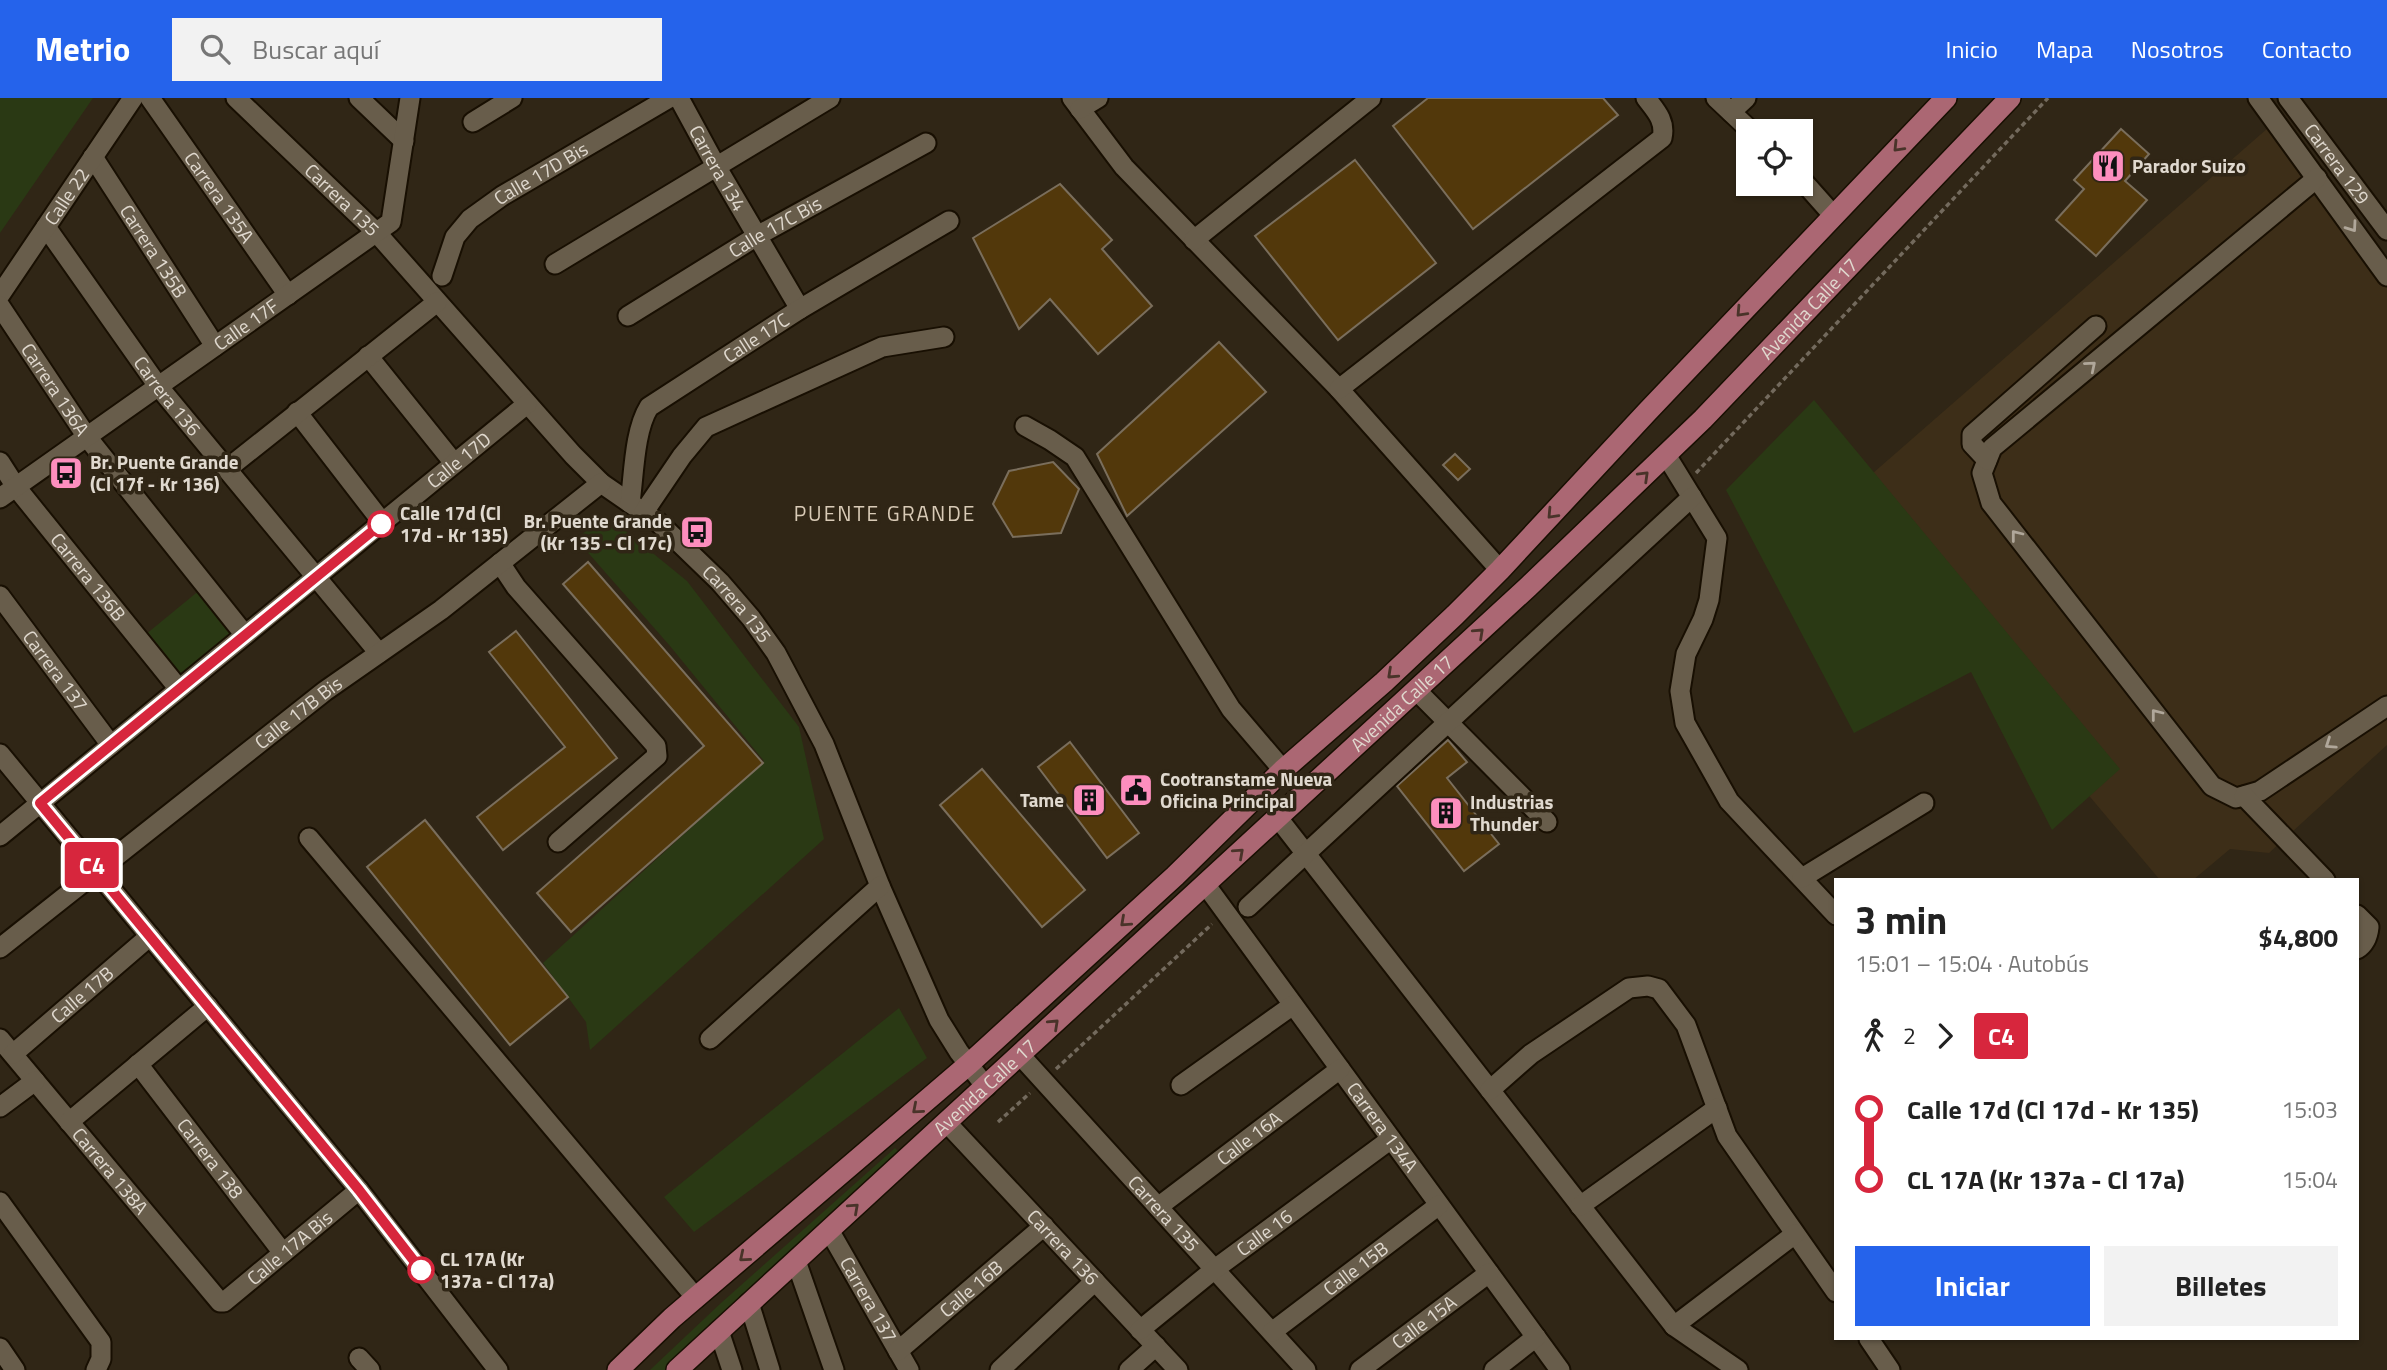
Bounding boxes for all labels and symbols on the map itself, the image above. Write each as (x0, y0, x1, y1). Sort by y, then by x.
street label: Carrera 129 (2298, 117, 2378, 210)
street label: Carrera 134 (682, 120, 754, 216)
street label: Calle 17D Bis (487, 134, 593, 212)
one-way arrow (1894, 139, 1907, 152)
street label: Carrera 135A (178, 145, 262, 249)
restaurant icon: Parador Suizo (2089, 147, 2127, 185)
place label: Parador Suizo (2132, 151, 2246, 180)
street label: Carrera 135 (298, 156, 387, 242)
street label: Calle 22 (36, 162, 96, 231)
street label: Calle 17C Bis (723, 188, 827, 264)
street label: Carrera 135B (113, 198, 195, 303)
one-way arrow (2344, 219, 2356, 232)
street label: Avenida Calle 17 (1752, 251, 1864, 366)
street label: Calle 17F (207, 291, 284, 357)
one-way arrow (1737, 304, 1750, 317)
street label: Calle 17C (717, 305, 795, 370)
street label: Carrera 136A (14, 337, 97, 441)
street label: Carrera 136 (127, 350, 208, 442)
one-way arrow (2082, 362, 2095, 374)
street label: Calle 17D (420, 424, 497, 495)
place label: Br. Puente Grande (Cl 17f - Kr 136) (90, 447, 239, 498)
bus stop icon: Br. Puente Grande (Cl 17f - Kr 136) (47, 454, 85, 492)
one-way arrow (1636, 472, 1649, 485)
district label: PUENTE GRANDE (794, 497, 976, 529)
place label: Calle 17d (Cl 17d - Kr 135) (400, 498, 508, 549)
place label: Br. Puente Grande (Kr 135 - Cl 17c) (524, 506, 672, 557)
one-way arrow (1548, 506, 1561, 519)
marker: Calle 17d (Cl 17d - Kr 135) (368, 511, 394, 537)
bus stop icon: Br. Puente Grande (Kr 135 - Cl 17c) (678, 513, 716, 551)
street label: Carrera 136B (44, 526, 133, 627)
one-way arrow (2011, 531, 2024, 543)
street label: Carrera 135 (696, 558, 779, 649)
street label: Carrera 137 (16, 624, 96, 717)
one-way arrow (1471, 628, 1484, 641)
street label: Avenida Calle 17 (1343, 648, 1460, 758)
one-way arrow (1387, 666, 1400, 679)
street label: Calle 17B Bis (248, 668, 348, 756)
one-way arrow (2152, 710, 2165, 722)
one-way arrow (2325, 736, 2338, 748)
place label: Cootranstame Nueva Oficina Principal (1160, 764, 1333, 815)
public building icon: Cootranstame Nueva Oficina Principal (1117, 771, 1155, 809)
building icon: Tame (1070, 781, 1108, 819)
place label: Tame (1020, 785, 1064, 814)
place label: Industrias Thunder (1470, 787, 1553, 838)
building icon: Industrias Thunder (1427, 794, 1465, 832)
line badge: C4 (60, 842, 124, 888)
one-way arrow (1231, 849, 1244, 861)
one-way arrow (1120, 914, 1133, 926)
street label: Calle 17B (44, 959, 120, 1030)
one-way arrow (1046, 1020, 1059, 1032)
street label: Avenida Calle 17 (926, 1031, 1042, 1142)
street label: Carrera 134A (1340, 1075, 1426, 1178)
one-way arrow (912, 1101, 925, 1113)
street label: Calle 16A (1210, 1103, 1287, 1172)
street label: Carrera 138 (171, 1112, 251, 1205)
street label: Carrera 138A (66, 1121, 156, 1221)
street label: Carrera 135 (1122, 1168, 1207, 1258)
street label: Carrera 136 (1021, 1202, 1106, 1291)
street label: Calle 16 (1230, 1202, 1298, 1263)
street label: Calle 17A Bis (240, 1203, 339, 1292)
one-way arrow (846, 1204, 859, 1217)
street label: Calle 15B (1316, 1234, 1394, 1302)
place label: CL 17A (Kr 137a - Cl 17a) (440, 1244, 554, 1295)
one-way arrow (739, 1248, 752, 1261)
street label: Carrera 137 (833, 1251, 905, 1348)
street label: Calle 16B (933, 1253, 1009, 1324)
marker: CL 17A (Kr 137a - Cl 17a) (408, 1257, 434, 1283)
street label: Calle 15A (1385, 1287, 1462, 1356)

